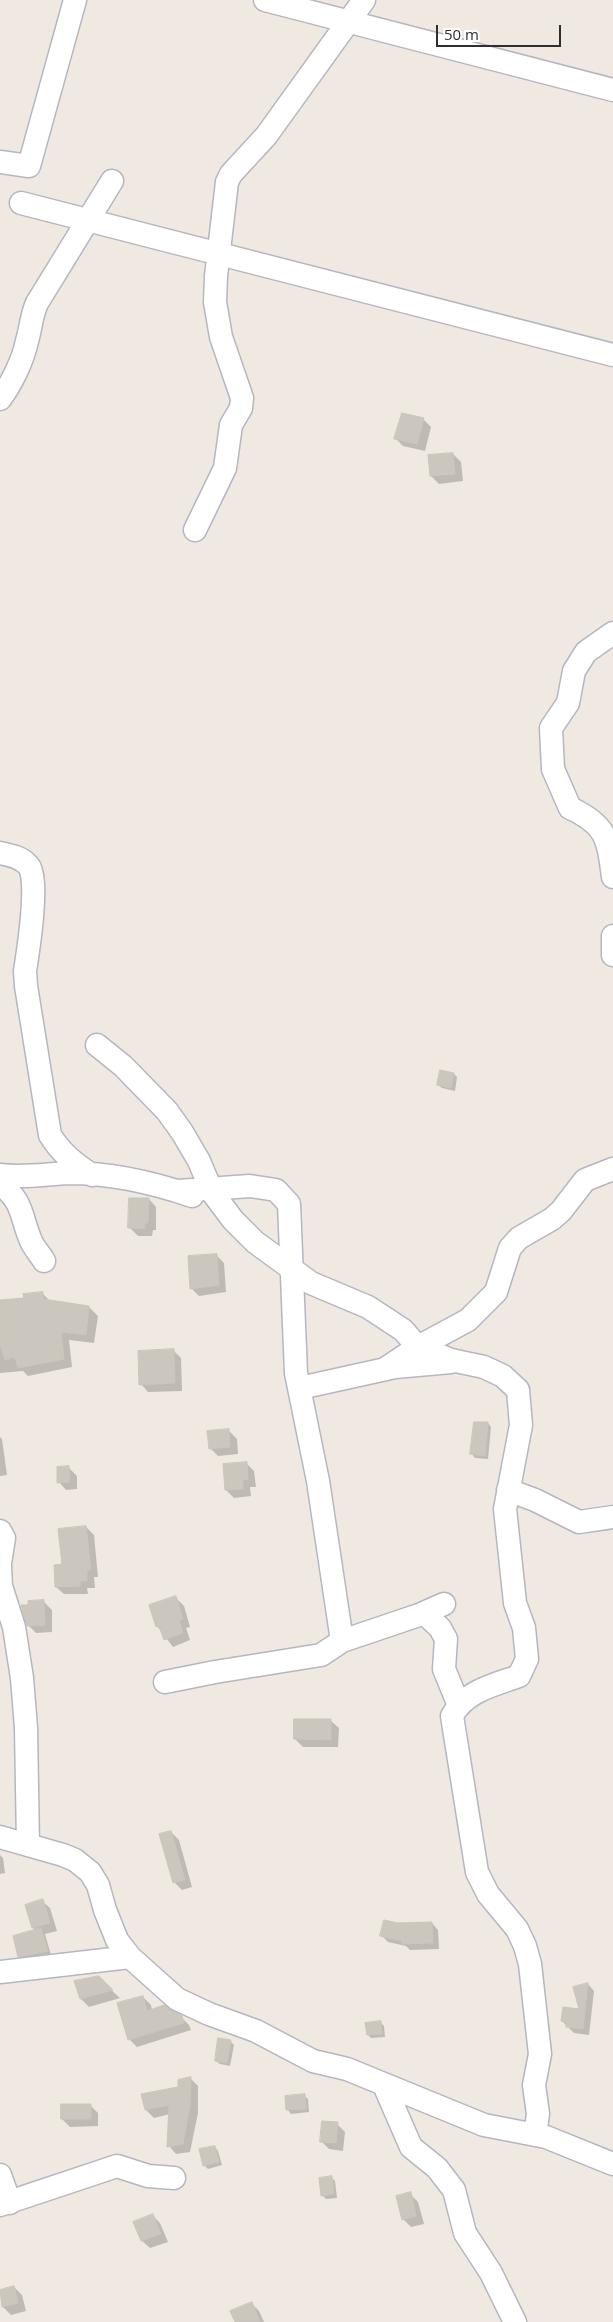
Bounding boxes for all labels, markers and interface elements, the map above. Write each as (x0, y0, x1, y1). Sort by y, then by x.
scale bar (438, 15, 563, 47)
text: 50 m (444, 24, 479, 44)

